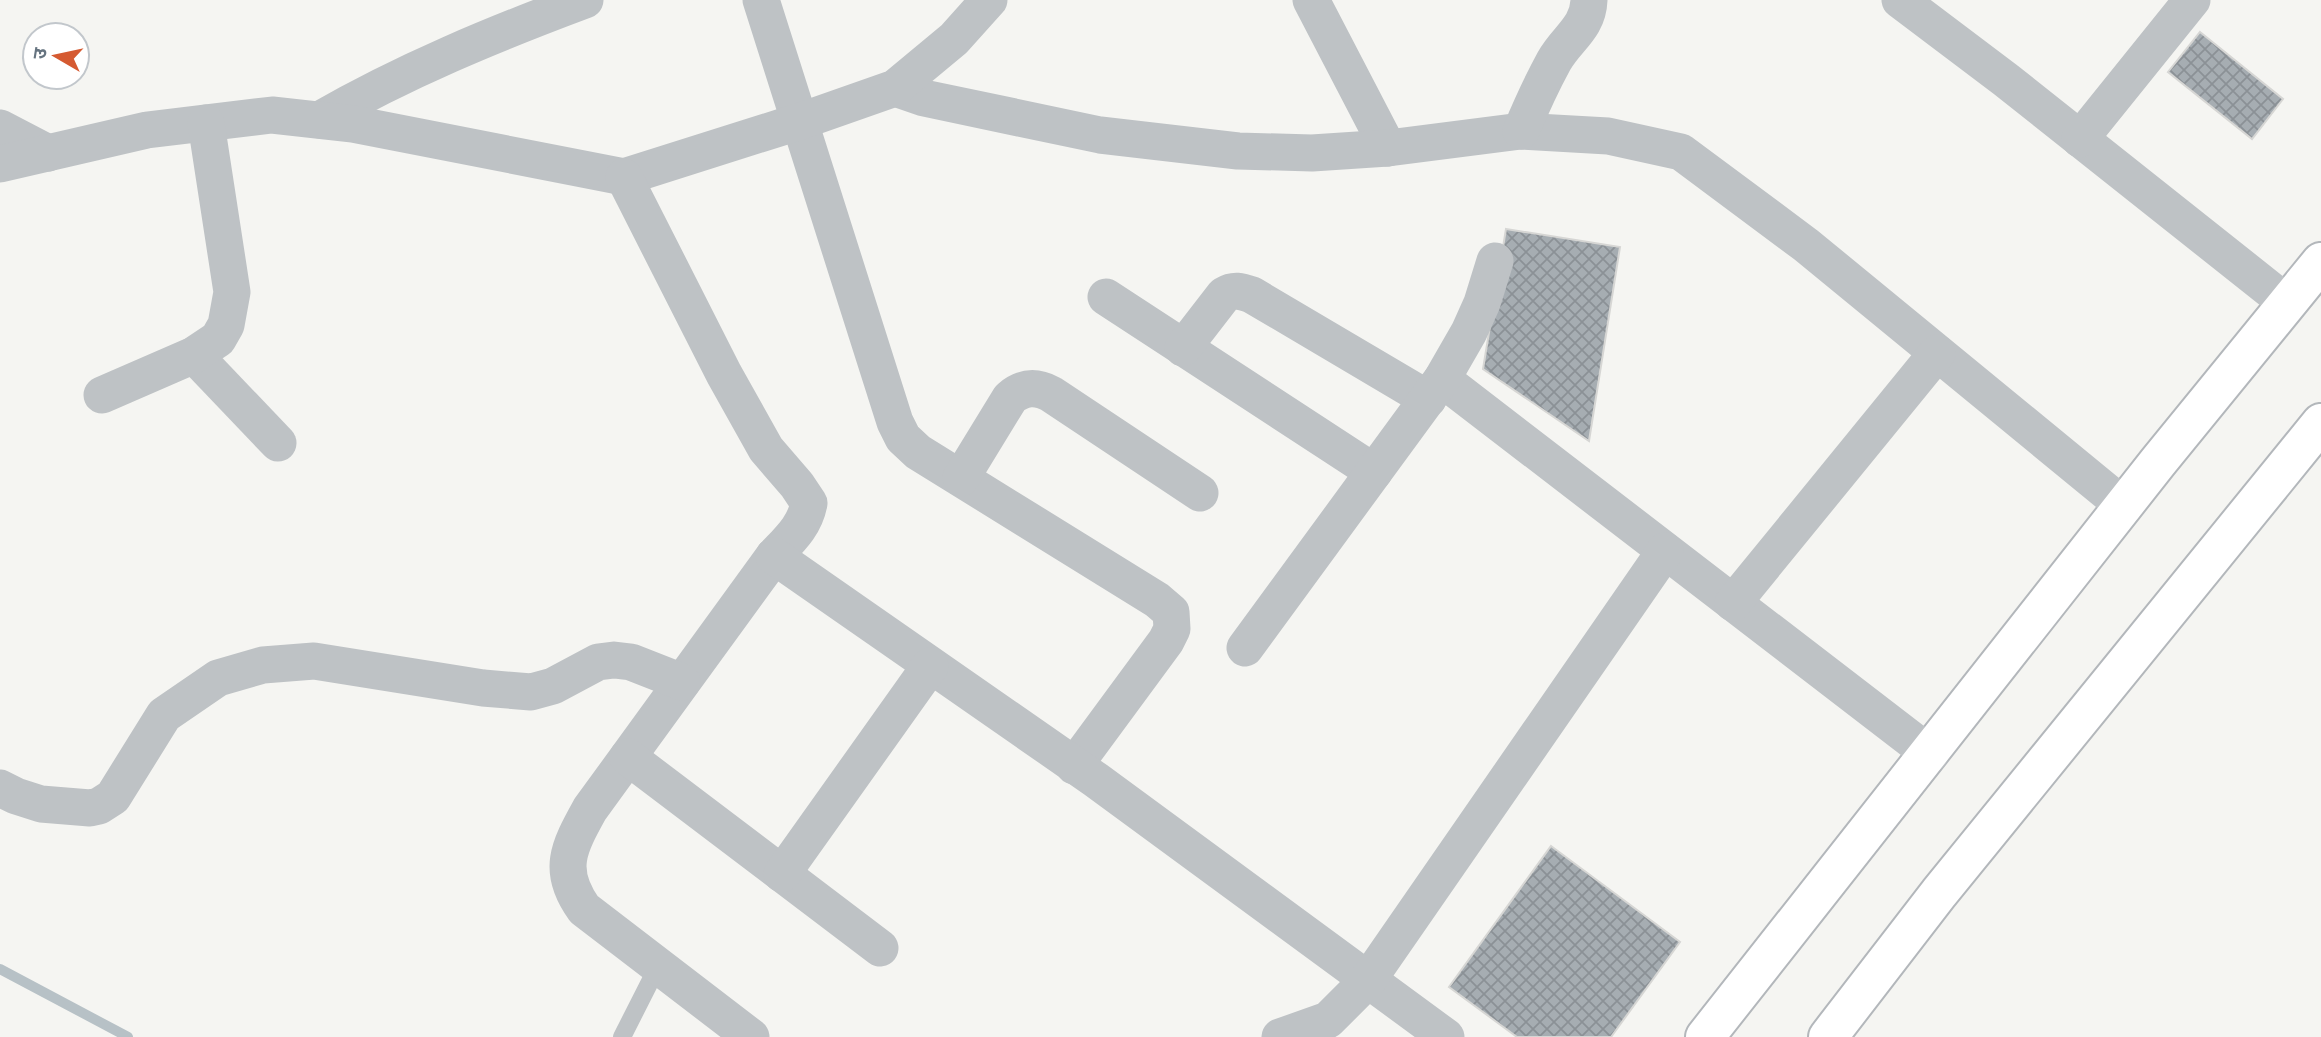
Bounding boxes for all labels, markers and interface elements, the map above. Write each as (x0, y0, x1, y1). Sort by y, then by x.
north arrow (21, 21, 91, 91)
text: उ (26, 45, 51, 61)

